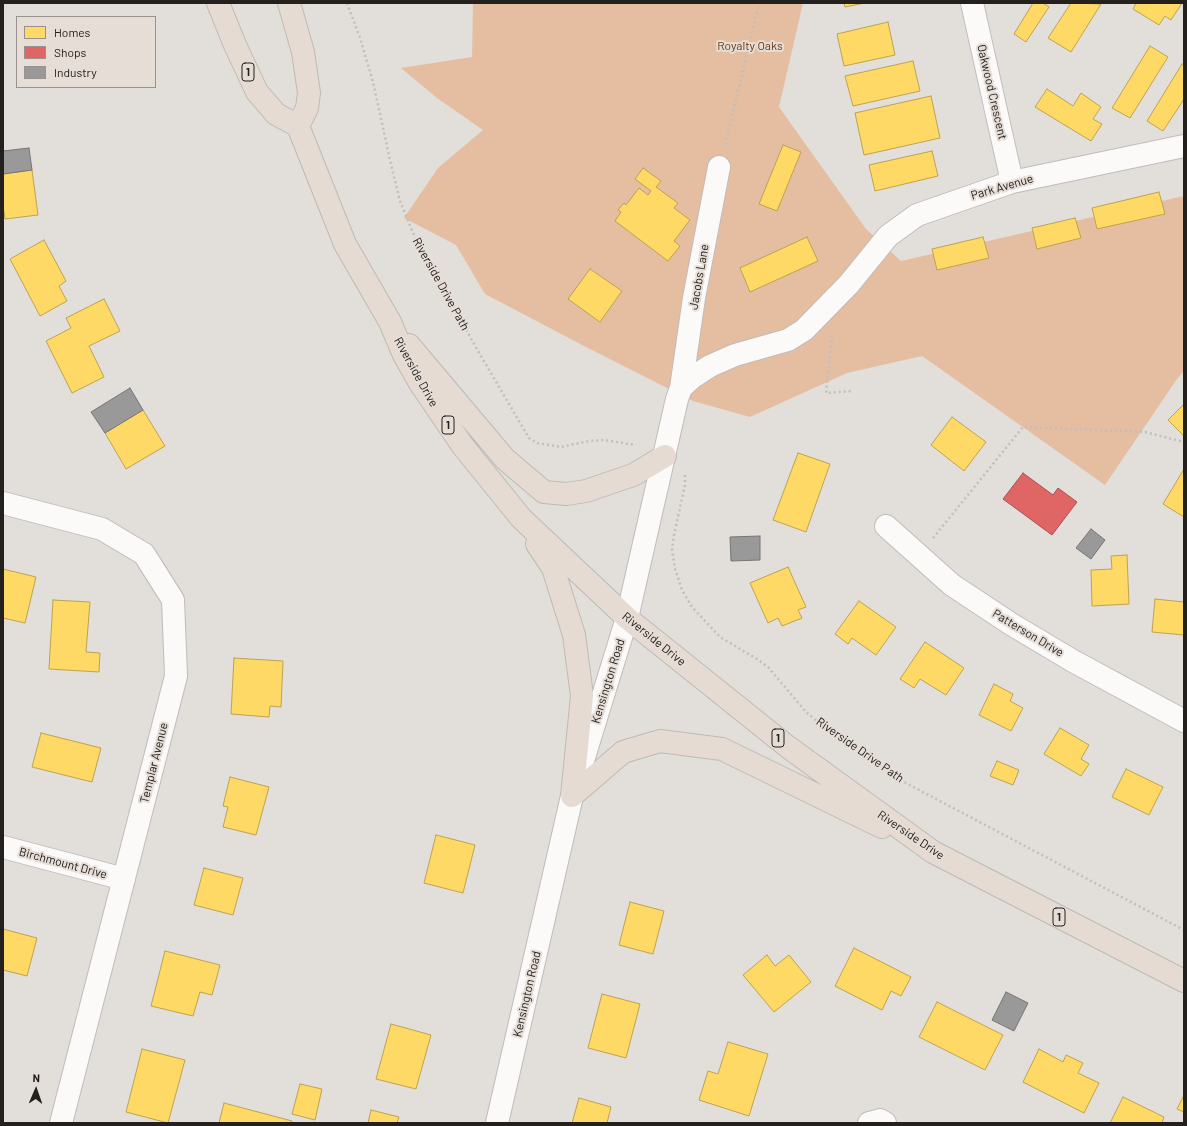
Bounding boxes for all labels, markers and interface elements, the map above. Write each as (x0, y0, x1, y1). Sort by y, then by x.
legend (16, 16, 156, 88)
text: Homes (54, 25, 90, 39)
park label: Royalty Oaks (717, 39, 783, 53)
street label: Oakwood Crescent (974, 43, 1010, 141)
text: Shops (54, 45, 86, 59)
road number: 1 (242, 63, 254, 81)
text: Industry (54, 65, 97, 79)
street label: Park Avenue (969, 171, 1035, 203)
street label: Riverside Drive Path (410, 235, 472, 333)
street label: Jacobs Lane (686, 243, 712, 311)
street label: Riverside Drive (391, 335, 441, 409)
road number: 1 (442, 416, 454, 434)
street label: Patterson Drive (990, 606, 1066, 660)
street label: Riverside Drive (619, 609, 689, 669)
street label: Kensington Road (588, 637, 628, 725)
street label: Riverside Drive Path (813, 714, 907, 786)
street label: Templar Avenue (137, 721, 171, 805)
road number: 1 (772, 729, 784, 747)
street label: Riverside Drive (875, 807, 947, 863)
street label: Birchmount Drive (17, 844, 109, 882)
road number: 1 (1053, 908, 1065, 926)
street label: Kensington Road (510, 950, 544, 1038)
north arrow (16, 1070, 56, 1110)
text: N (33, 1071, 40, 1084)

